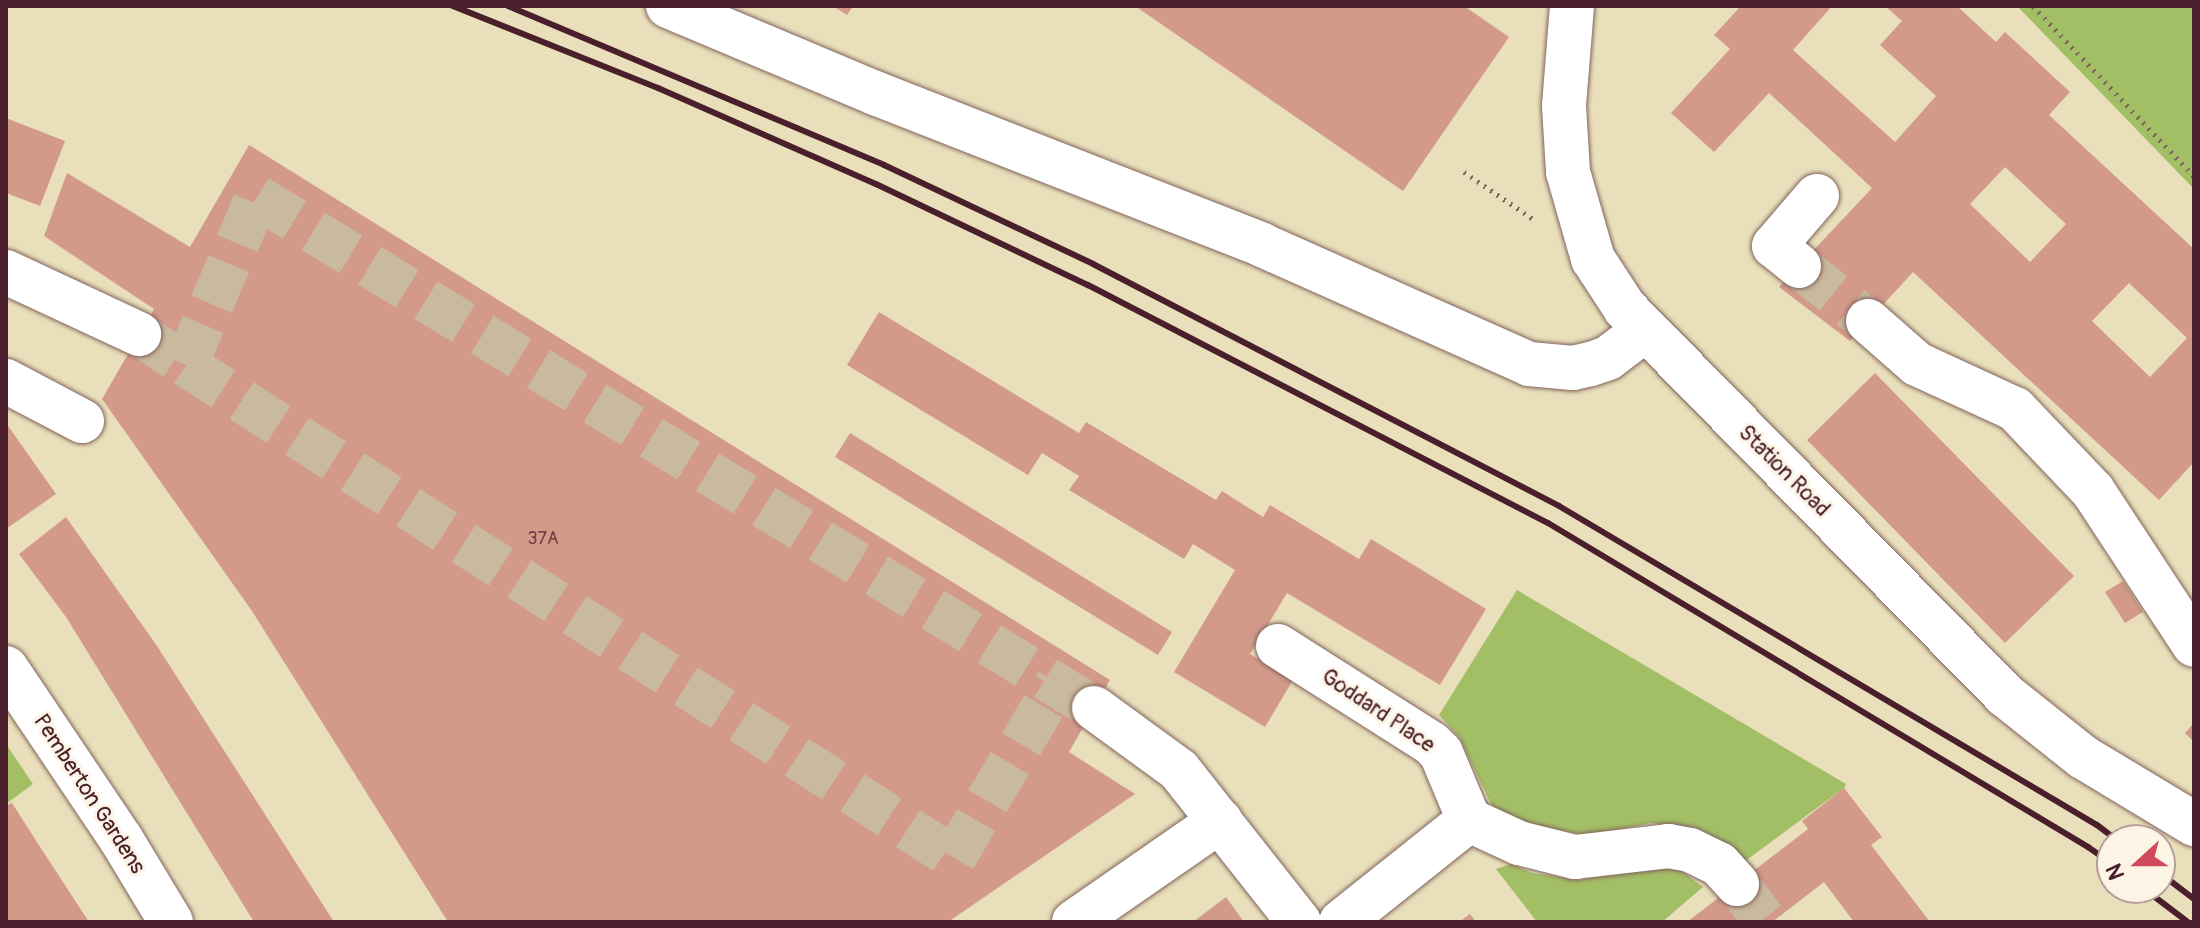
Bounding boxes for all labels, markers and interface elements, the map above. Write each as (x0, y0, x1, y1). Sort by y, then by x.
street label: Station Road (1733, 420, 1835, 522)
house number: 37A (527, 528, 559, 550)
street label: Goddard Place (1316, 663, 1440, 759)
street label: Pemberton Gardens (28, 709, 150, 879)
north arrow (2096, 824, 2176, 904)
text: N (2100, 860, 2131, 884)

